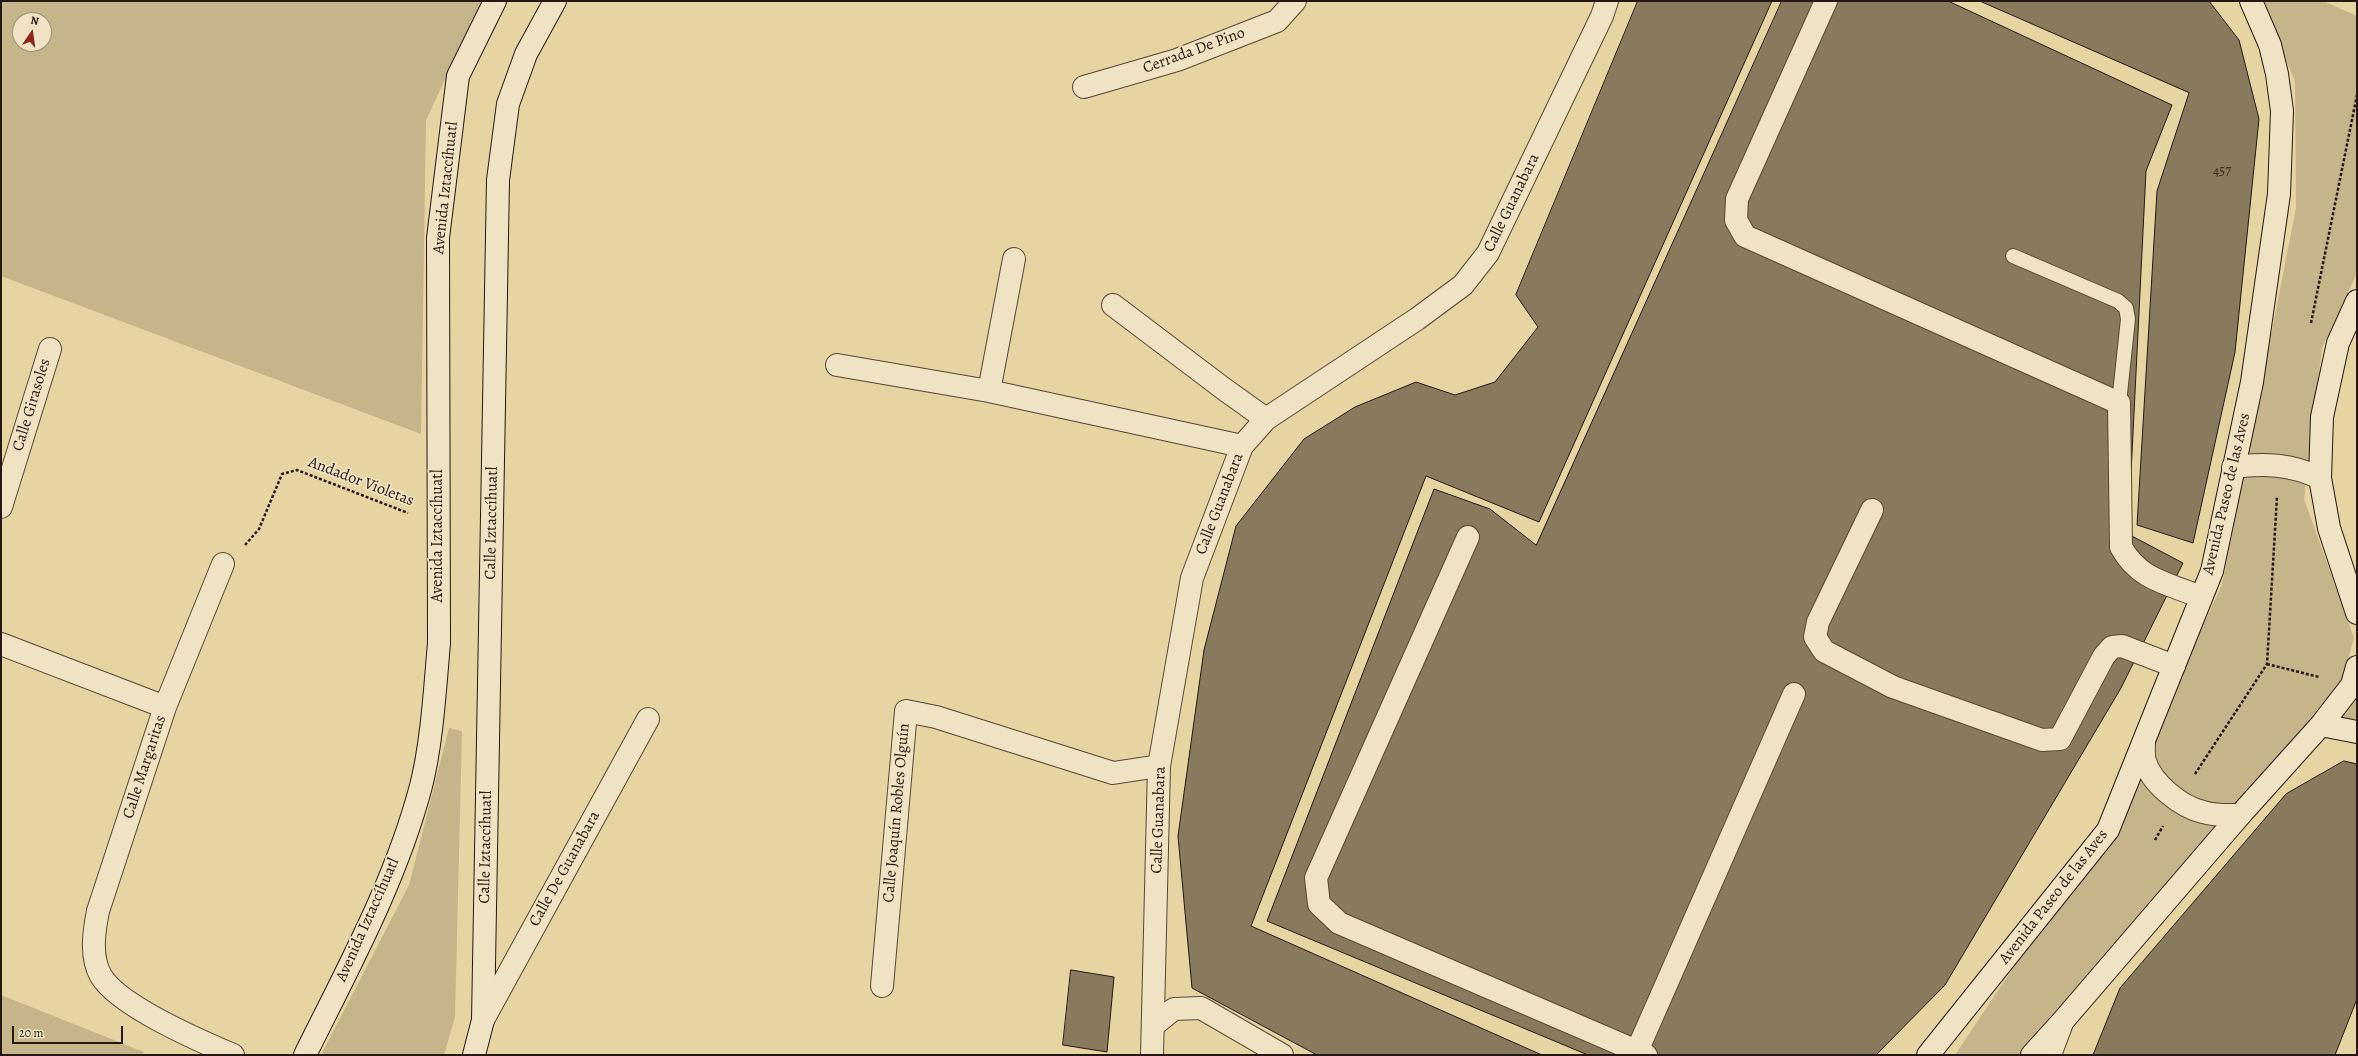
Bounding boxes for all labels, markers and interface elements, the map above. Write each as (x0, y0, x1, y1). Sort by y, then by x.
north arrow (12, 12, 52, 52)
text: N (29, 13, 40, 29)
street label: Cerrada De Pino (1140, 24, 1248, 78)
street label: Avenida Iztaccíhuatl (429, 121, 463, 255)
street label: Calle Guanabara (1480, 151, 1544, 255)
house number: 457 (2213, 164, 2231, 180)
street label: Calle Girasoles (9, 356, 55, 454)
street label: Avenida Paseo de las Aves (2199, 411, 2255, 577)
street label: Calle Guanabara (1192, 450, 1248, 558)
street label: Andador Violetas (305, 453, 417, 511)
street label: Calle Iztaccíhuatl (481, 466, 503, 580)
street label: Avenida Iztaccíhuatl (428, 469, 448, 603)
street label: Calle Margaritas (119, 713, 171, 821)
street label: Calle Joaquín Robles Olguín (880, 723, 914, 903)
street label: Calle Guanabara (1148, 766, 1170, 874)
street label: Calle Iztaccíhuatl (475, 790, 497, 904)
street label: Calle De Guanabara (525, 808, 605, 930)
street label: Avenida Paseo de las Aves (1995, 826, 2113, 968)
street label: Avenida Iztaccíhuatl (332, 855, 404, 985)
scale bar (14, 1018, 125, 1044)
text: 20 m (19, 1025, 43, 1041)

